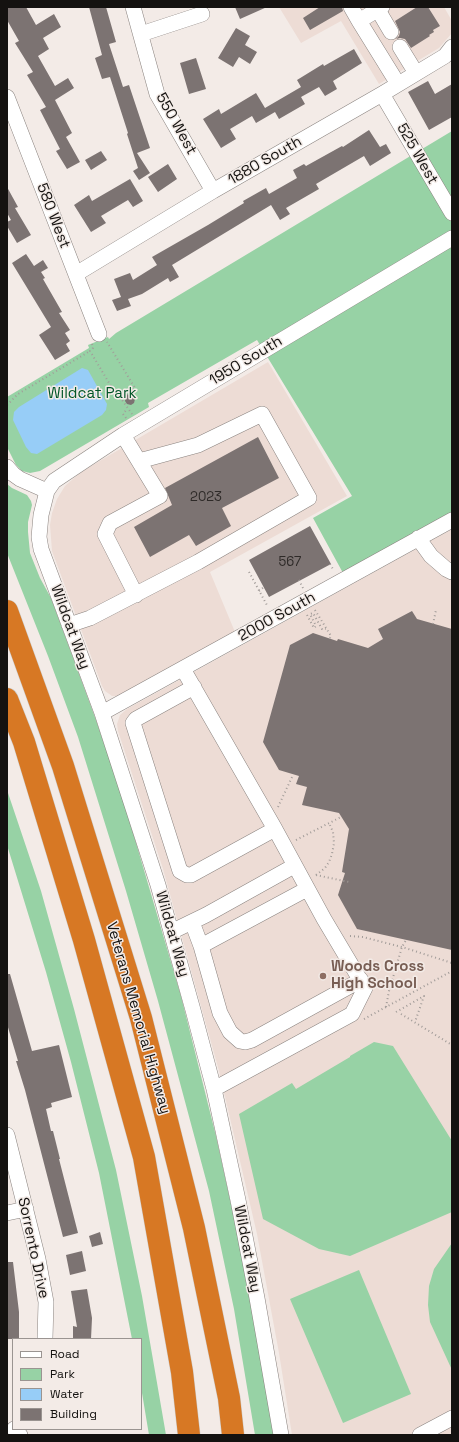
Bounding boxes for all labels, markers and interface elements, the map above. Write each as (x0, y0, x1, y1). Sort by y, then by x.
street label: 550 West (152, 90, 200, 158)
street label: 525 West (392, 120, 442, 188)
street label: 1880 South (225, 133, 305, 189)
street label: 580 West (32, 181, 74, 251)
street label: 1950 South (206, 332, 286, 390)
park label: Wildcat Park (47, 385, 137, 403)
house number: 2023 (190, 489, 222, 505)
house number: 567 (279, 554, 301, 570)
street label: Wildcat Way (46, 582, 94, 672)
street label: 2000 South (235, 588, 319, 646)
street label: Wildcat Way (151, 889, 193, 979)
street label: Veterans Memorial Highway (102, 920, 174, 1116)
place label: Woods Cross High School (331, 958, 424, 993)
marker: Woods Cross High School (318, 971, 328, 981)
street label: Sorrento Drive (13, 1196, 53, 1300)
street label: Wildcat Way (230, 1204, 264, 1294)
legend (12, 1338, 142, 1430)
text: Road (50, 1346, 79, 1362)
text: Park (50, 1366, 75, 1382)
text: Water (50, 1386, 84, 1402)
text: Building (50, 1406, 97, 1422)

